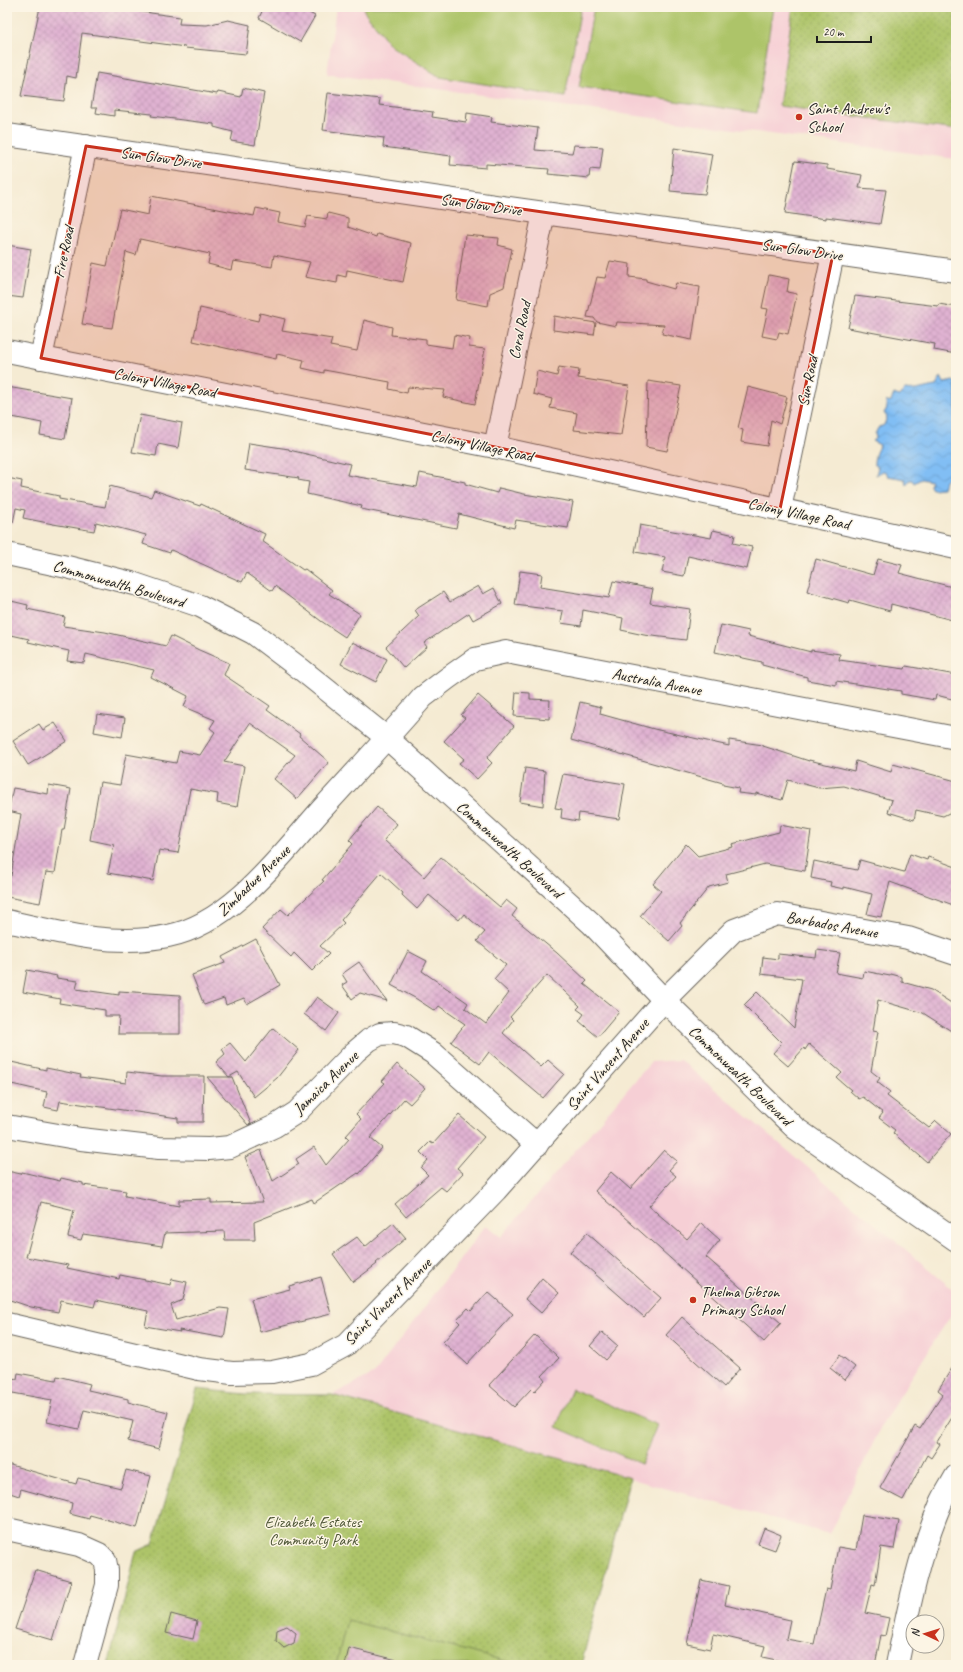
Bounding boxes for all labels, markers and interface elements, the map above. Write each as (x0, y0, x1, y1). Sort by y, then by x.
scale bar (817, 18, 871, 44)
text: 20 m (823, 24, 845, 40)
place label: Saint Andrew's School (807, 99, 891, 137)
marker: Saint Andrew's School (794, 112, 804, 122)
street label: Sun Glow Drive (119, 142, 204, 174)
street label: Sun Glow Drive (439, 189, 524, 221)
street label: Fire Road (49, 222, 80, 280)
street label: Sun Glow Drive (760, 234, 845, 266)
street label: Coral Road (504, 297, 536, 361)
street label: Sun Road (793, 352, 824, 408)
street label: Colony Village Road (112, 363, 220, 403)
street label: Colony Village Road (429, 425, 537, 467)
street label: Colony Village Road (746, 493, 854, 535)
street label: Commonwealth Boulevard (51, 556, 190, 613)
street label: Australia Avenue (611, 664, 705, 701)
street label: Commonwealth Boulevard (452, 797, 569, 905)
street label: Zimbadwe Avenue (213, 840, 296, 921)
street label: Barbados Avenue (785, 907, 881, 943)
street label: Saint Vincent Avenue (562, 1013, 655, 1115)
street label: Commonwealth Boulevard (684, 1021, 798, 1132)
street label: Jamaica Avenue (288, 1045, 364, 1120)
street label: Saint Vincent Avenue (340, 1252, 437, 1350)
place label: Thelma Gibson Primary School (701, 1282, 787, 1320)
marker: Thelma Gibson Primary School (688, 1295, 698, 1305)
park label: Elizabeth Estates Community Park (265, 1512, 363, 1550)
north arrow (905, 1614, 945, 1654)
text: N (908, 1627, 922, 1637)

